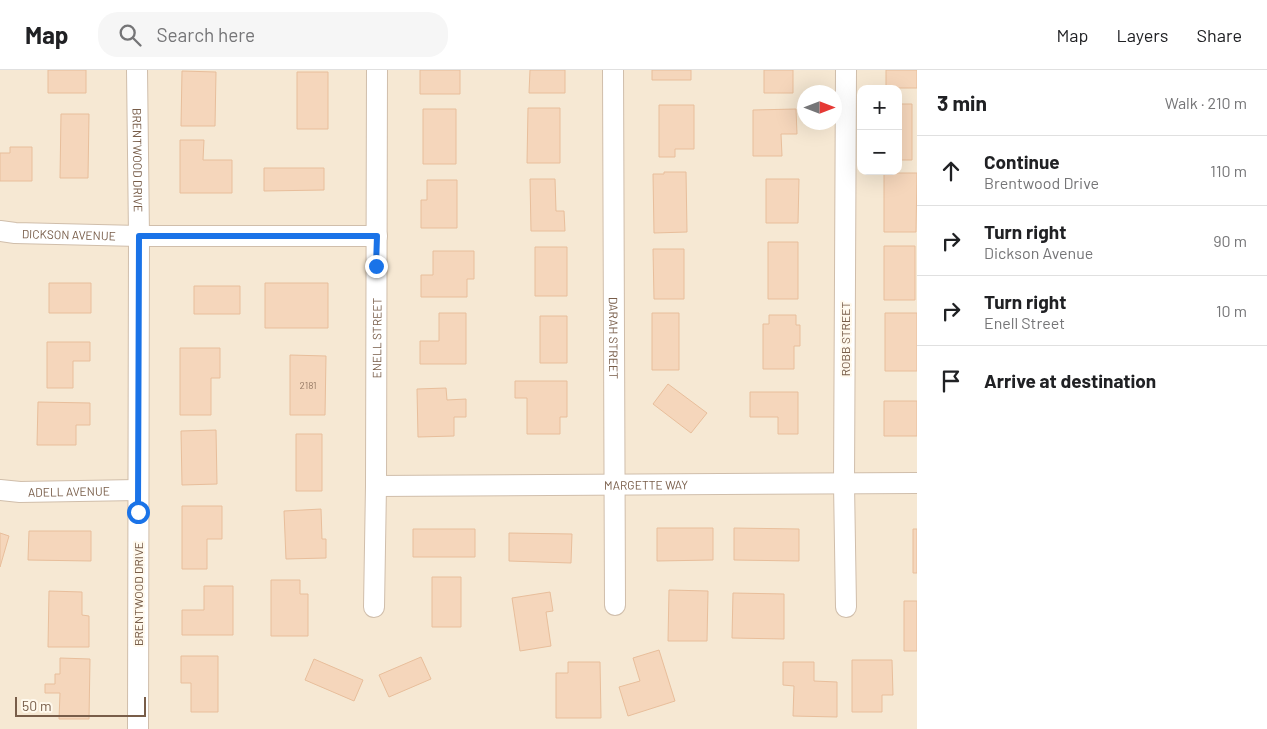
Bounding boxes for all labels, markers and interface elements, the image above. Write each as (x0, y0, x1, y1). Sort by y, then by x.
search box (98, 12, 448, 57)
text: Map (25, 20, 68, 49)
icon: search (116, 21, 144, 49)
text: Search here (156, 23, 255, 46)
text: Map (1056, 24, 1088, 46)
text: Layers (1116, 24, 1169, 46)
text: Share (1197, 24, 1242, 46)
north arrow (797, 85, 842, 130)
map controls (857, 85, 902, 175)
button: + (857, 85, 902, 130)
text: 3 min (937, 90, 987, 115)
text: Walk · 210 m (1165, 93, 1247, 112)
street label: BRENTWOOD DRIVE (130, 108, 146, 212)
button: − (857, 130, 902, 175)
text: Continue (984, 150, 1060, 173)
icon: ahead (937, 157, 965, 185)
text: 110 m (1210, 161, 1247, 180)
text: Brentwood Drive (984, 173, 1099, 192)
text: Turn right (984, 220, 1066, 243)
street label: DICKSON AVENUE (22, 226, 116, 242)
icon: right (937, 227, 965, 255)
text: 90 m (1213, 231, 1247, 250)
text: Dickson Avenue (984, 243, 1093, 262)
route end (365, 255, 388, 278)
text: Turn right (984, 290, 1066, 313)
street label: ENELL STREET (369, 297, 383, 378)
street label: DARAH STREET (607, 297, 621, 379)
icon: right (937, 297, 965, 325)
text: 10 m (1216, 301, 1247, 320)
street label: ROBB STREET (838, 302, 852, 376)
text: Enell Street (984, 313, 1065, 332)
icon: arrive (937, 367, 965, 395)
text: Arrive at destination (984, 369, 1156, 392)
house number: 2181 (299, 379, 317, 391)
street label: MARGETTE WAY (604, 477, 688, 492)
street label: ADELL AVENUE (28, 483, 110, 499)
route start (127, 501, 150, 524)
street label: BRENTWOOD DRIVE (131, 542, 145, 646)
scale bar (15, 694, 146, 717)
text: 50 m (22, 697, 51, 714)

